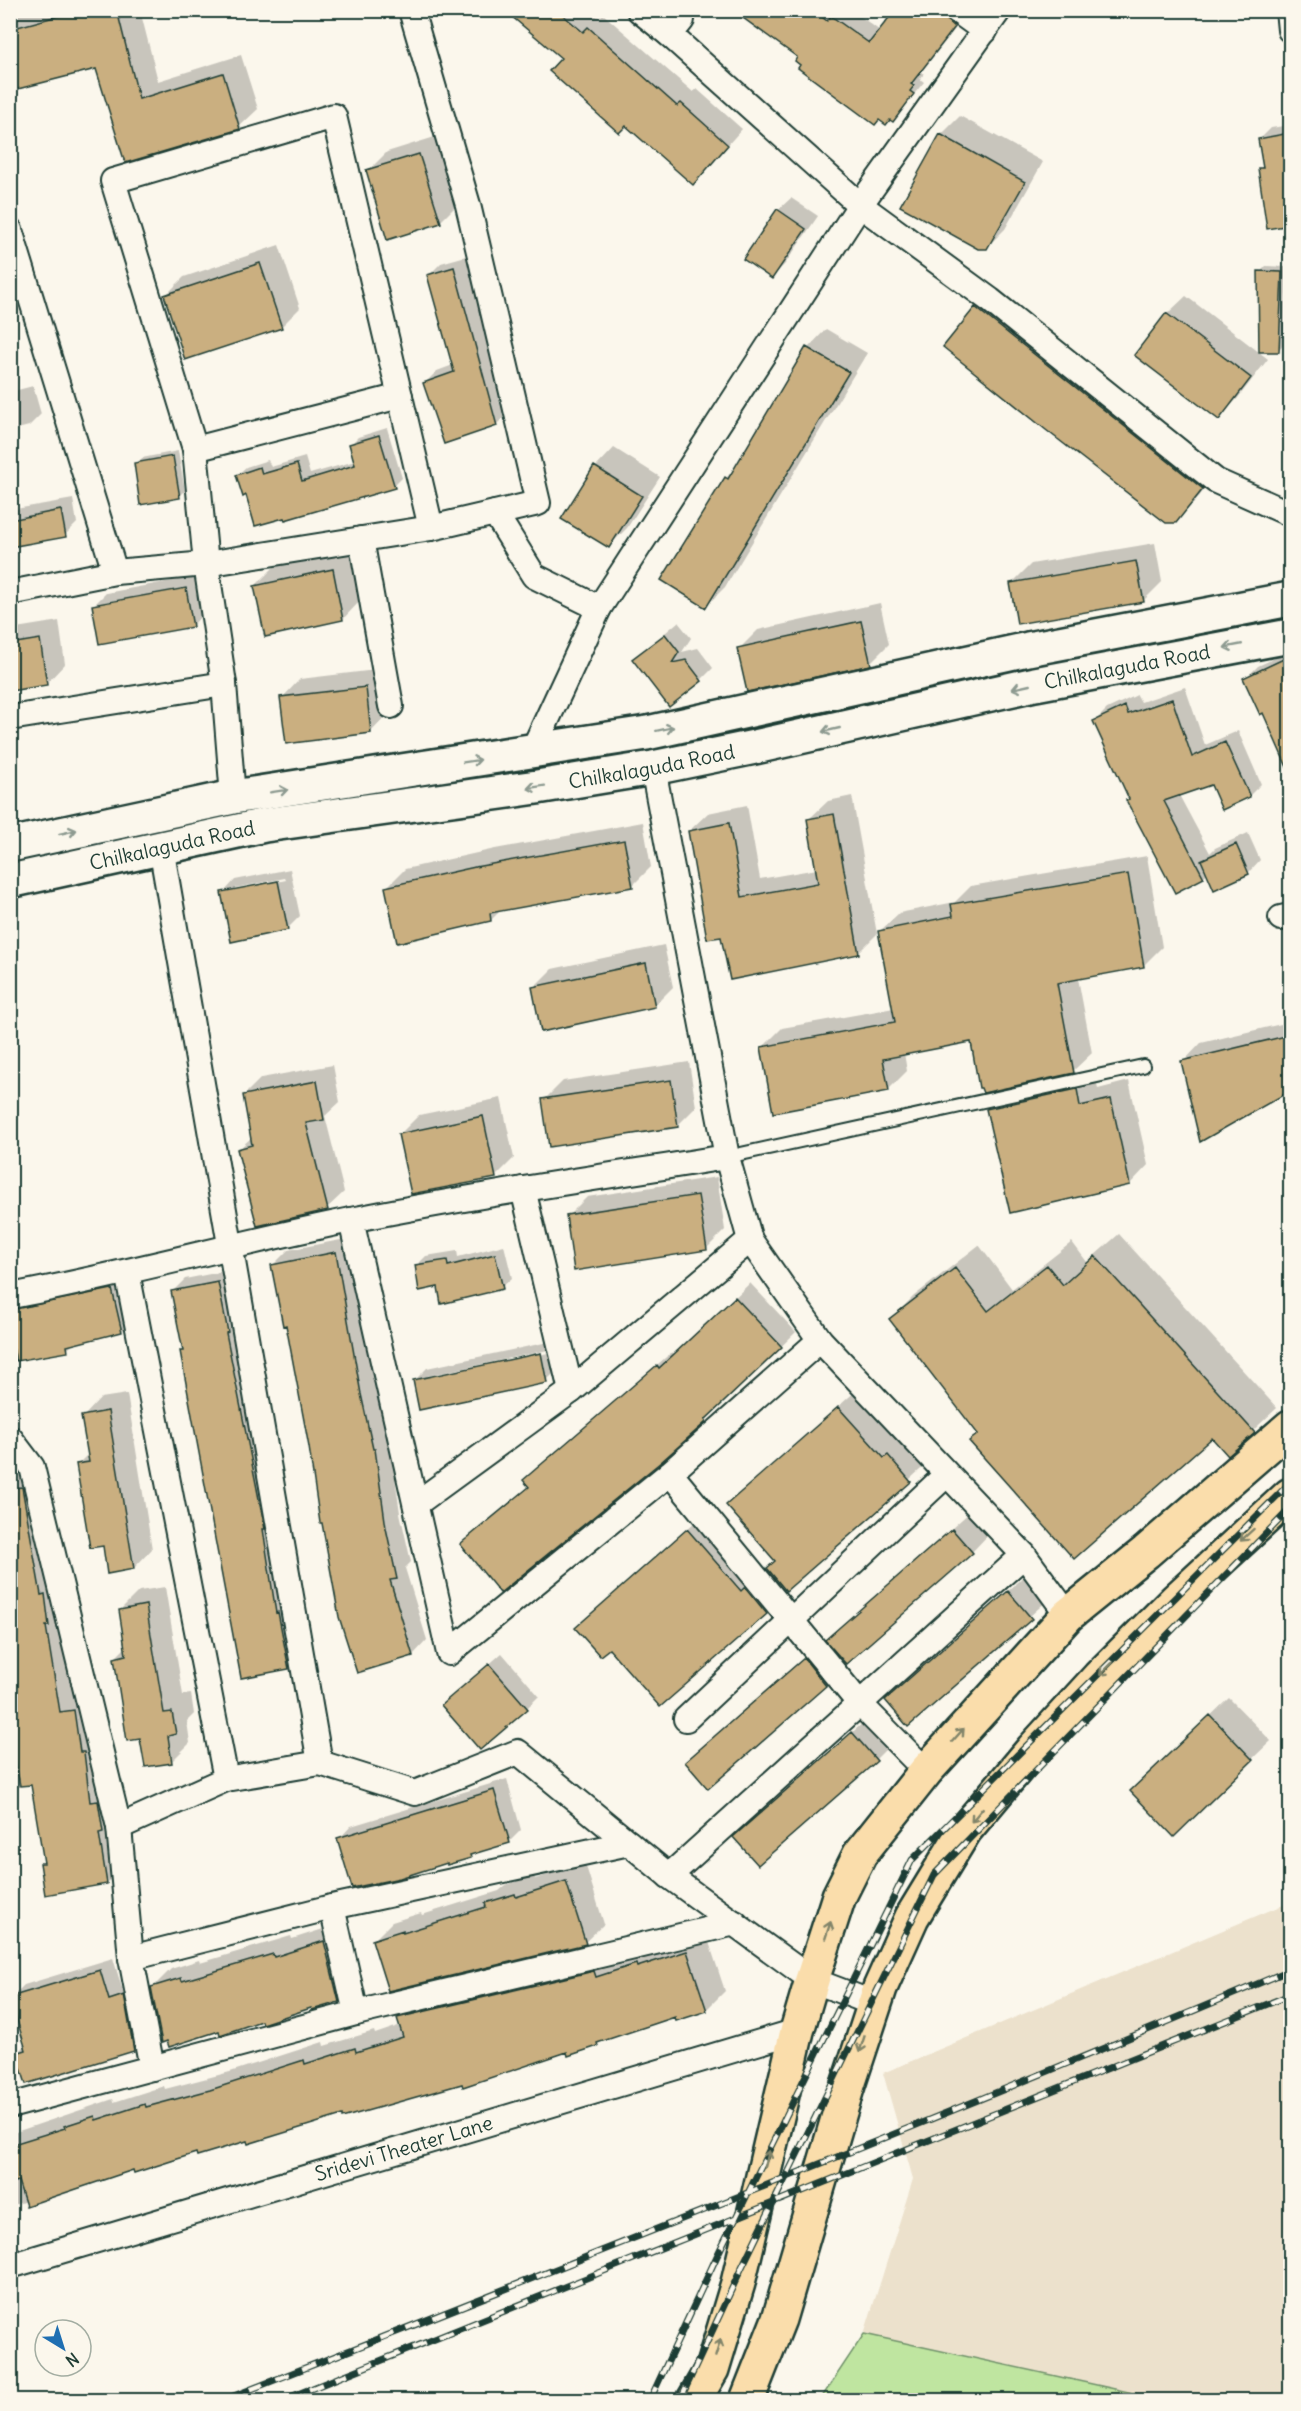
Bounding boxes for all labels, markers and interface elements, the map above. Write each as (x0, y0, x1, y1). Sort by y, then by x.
street label: Chilkalaguda Road (1042, 638, 1212, 694)
one-way arrow (1224, 641, 1243, 652)
one-way arrow (1012, 682, 1031, 693)
one-way arrow (654, 723, 674, 734)
one-way arrow (821, 725, 841, 736)
street label: Chilkalaguda Road (566, 738, 737, 794)
one-way arrow (462, 755, 482, 766)
one-way arrow (527, 781, 547, 792)
one-way arrow (269, 785, 289, 796)
street label: Chilkalaguda Road (87, 815, 257, 875)
one-way arrow (57, 826, 77, 837)
one-way arrow (1240, 1527, 1255, 1541)
one-way arrow (1099, 1662, 1114, 1677)
one-way arrow (951, 1728, 966, 1743)
one-way arrow (971, 1807, 984, 1823)
one-way arrow (824, 1921, 835, 1940)
one-way arrow (855, 2034, 866, 2053)
street label: Sridevi Theater Lane (312, 2110, 496, 2186)
one-way arrow (762, 2150, 773, 2169)
north arrow (33, 2318, 93, 2378)
one-way arrow (713, 2339, 724, 2358)
text: N (62, 2349, 83, 2371)

